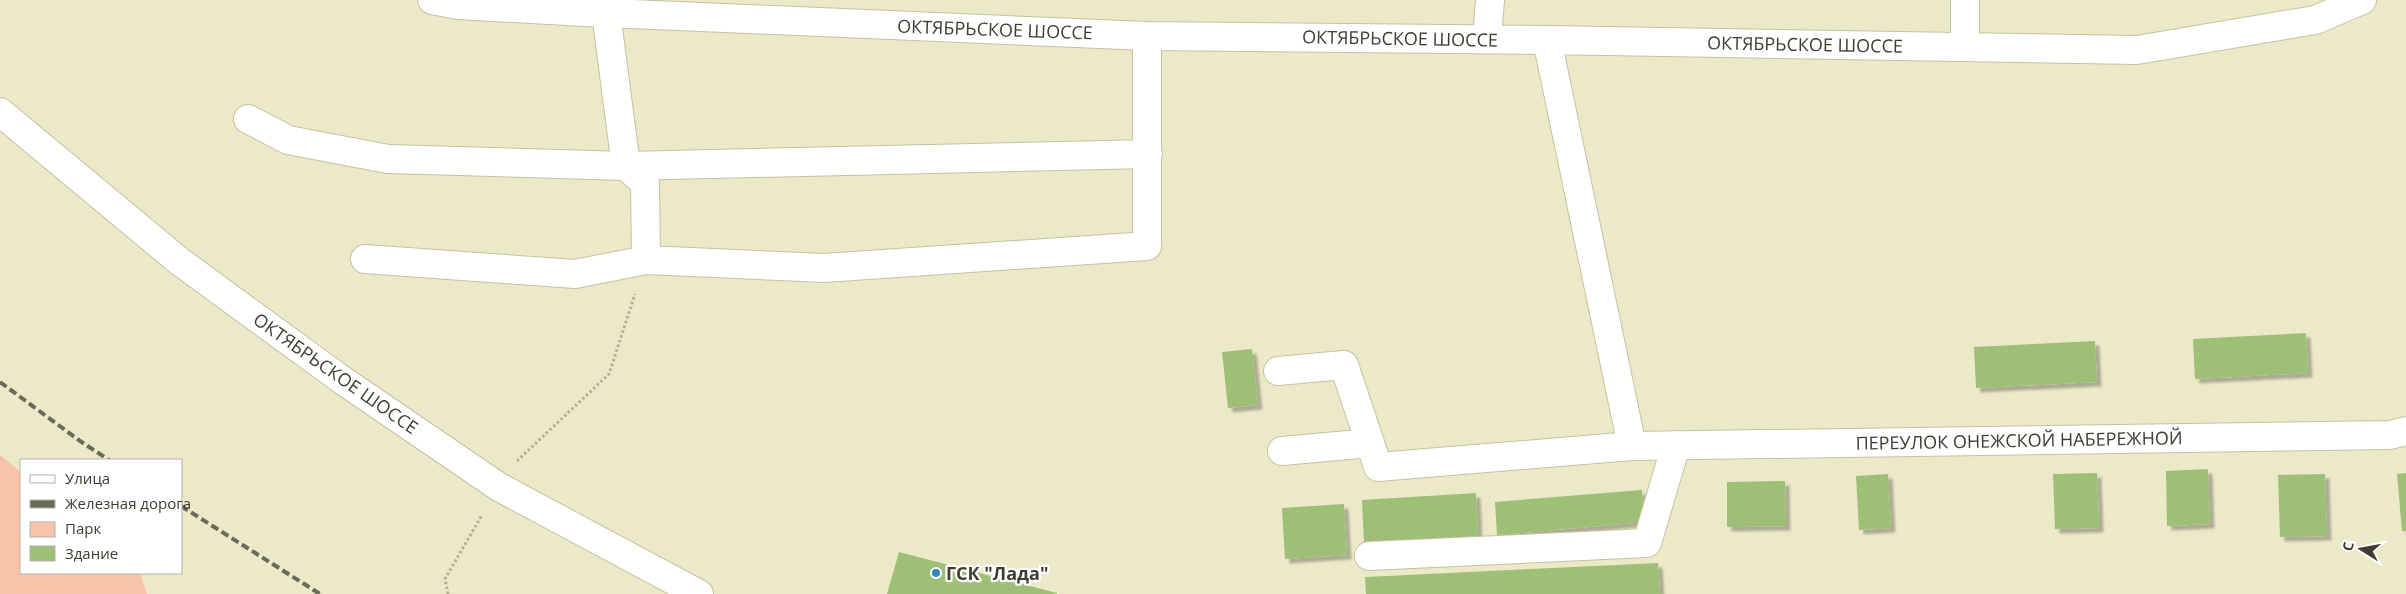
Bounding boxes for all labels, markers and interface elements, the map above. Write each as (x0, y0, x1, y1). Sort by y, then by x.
street label: ОКТЯБРЬСКОЕ ШОССЕ (897, 14, 1093, 44)
street label: ОКТЯБРЬСКОЕ ШОССЕ (1302, 24, 1498, 52)
street label: ОКТЯБРЬСКОЕ ШОССЕ (1707, 30, 1903, 58)
street label: ОКТЯБРЬСКОЕ ШОССЕ (249, 307, 423, 439)
street label: ПЕРЕУЛОК ОНЕЖСКОЙ НАБЕРЕЖНОЙ (1855, 425, 2183, 455)
legend (20, 459, 182, 574)
text: Улица (65, 468, 110, 488)
text: Железная дорога (65, 493, 191, 513)
text: Парк (65, 518, 101, 538)
north arrow (2336, 524, 2386, 574)
text: С (2338, 540, 2358, 553)
text: Здание (65, 543, 118, 563)
place label: ГСК "Лада" (946, 561, 1048, 585)
marker: ГСК "Лада" (930, 567, 942, 579)

